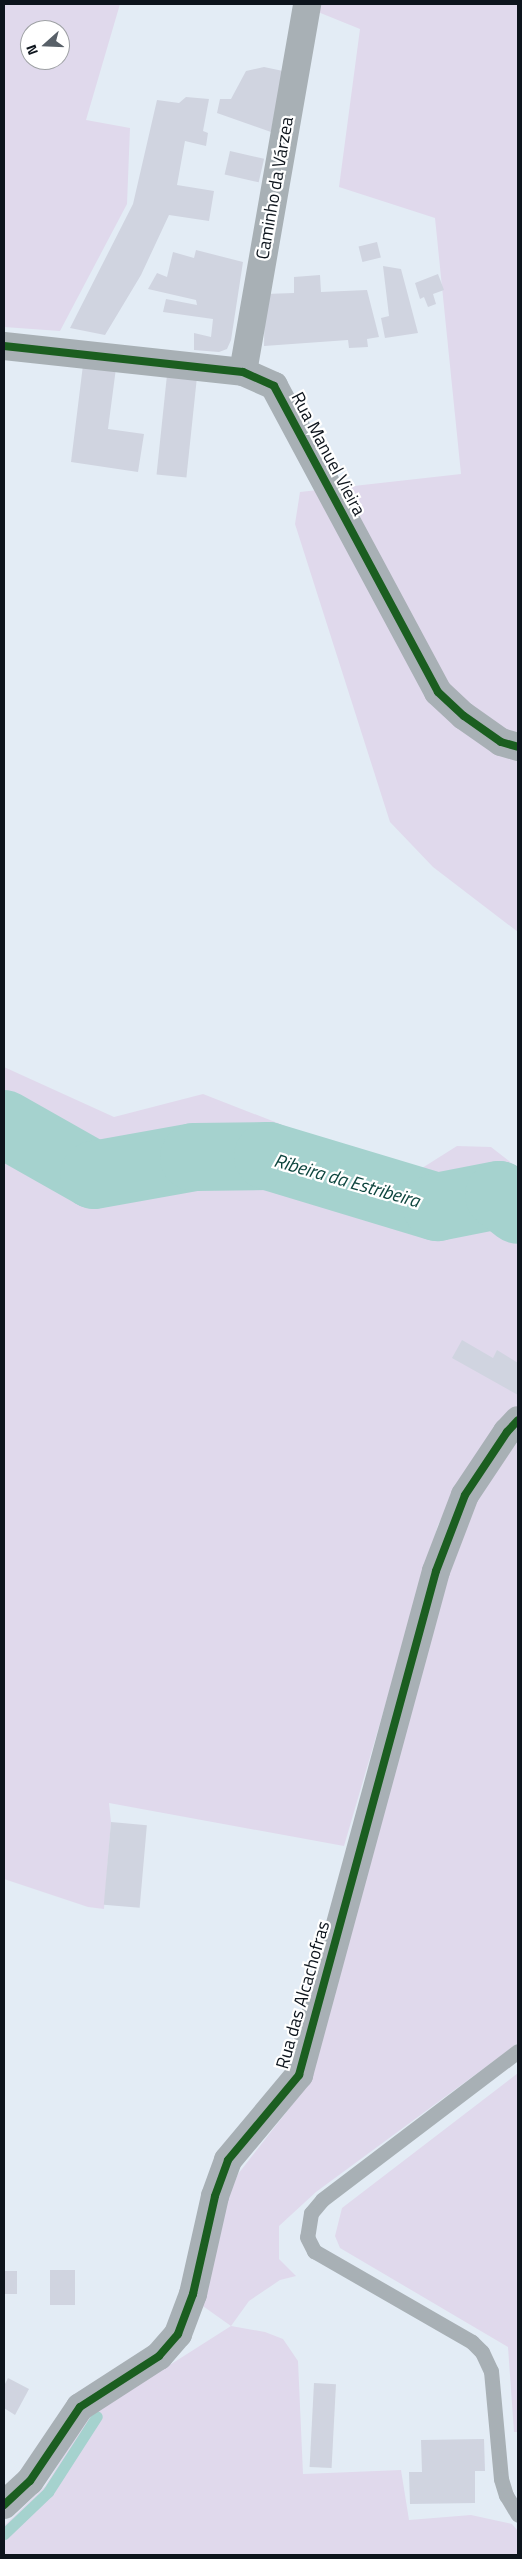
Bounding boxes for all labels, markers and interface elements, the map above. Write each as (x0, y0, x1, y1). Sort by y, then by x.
north arrow (20, 20, 70, 70)
text: N (20, 42, 43, 58)
street label: Caminho da Várzea (252, 115, 298, 261)
street label: Rua Manuel Vieira (286, 389, 370, 519)
water label: Ribeira da Estribeira (271, 1148, 423, 1212)
street label: Rua das Alcachofras (272, 1919, 334, 2071)

